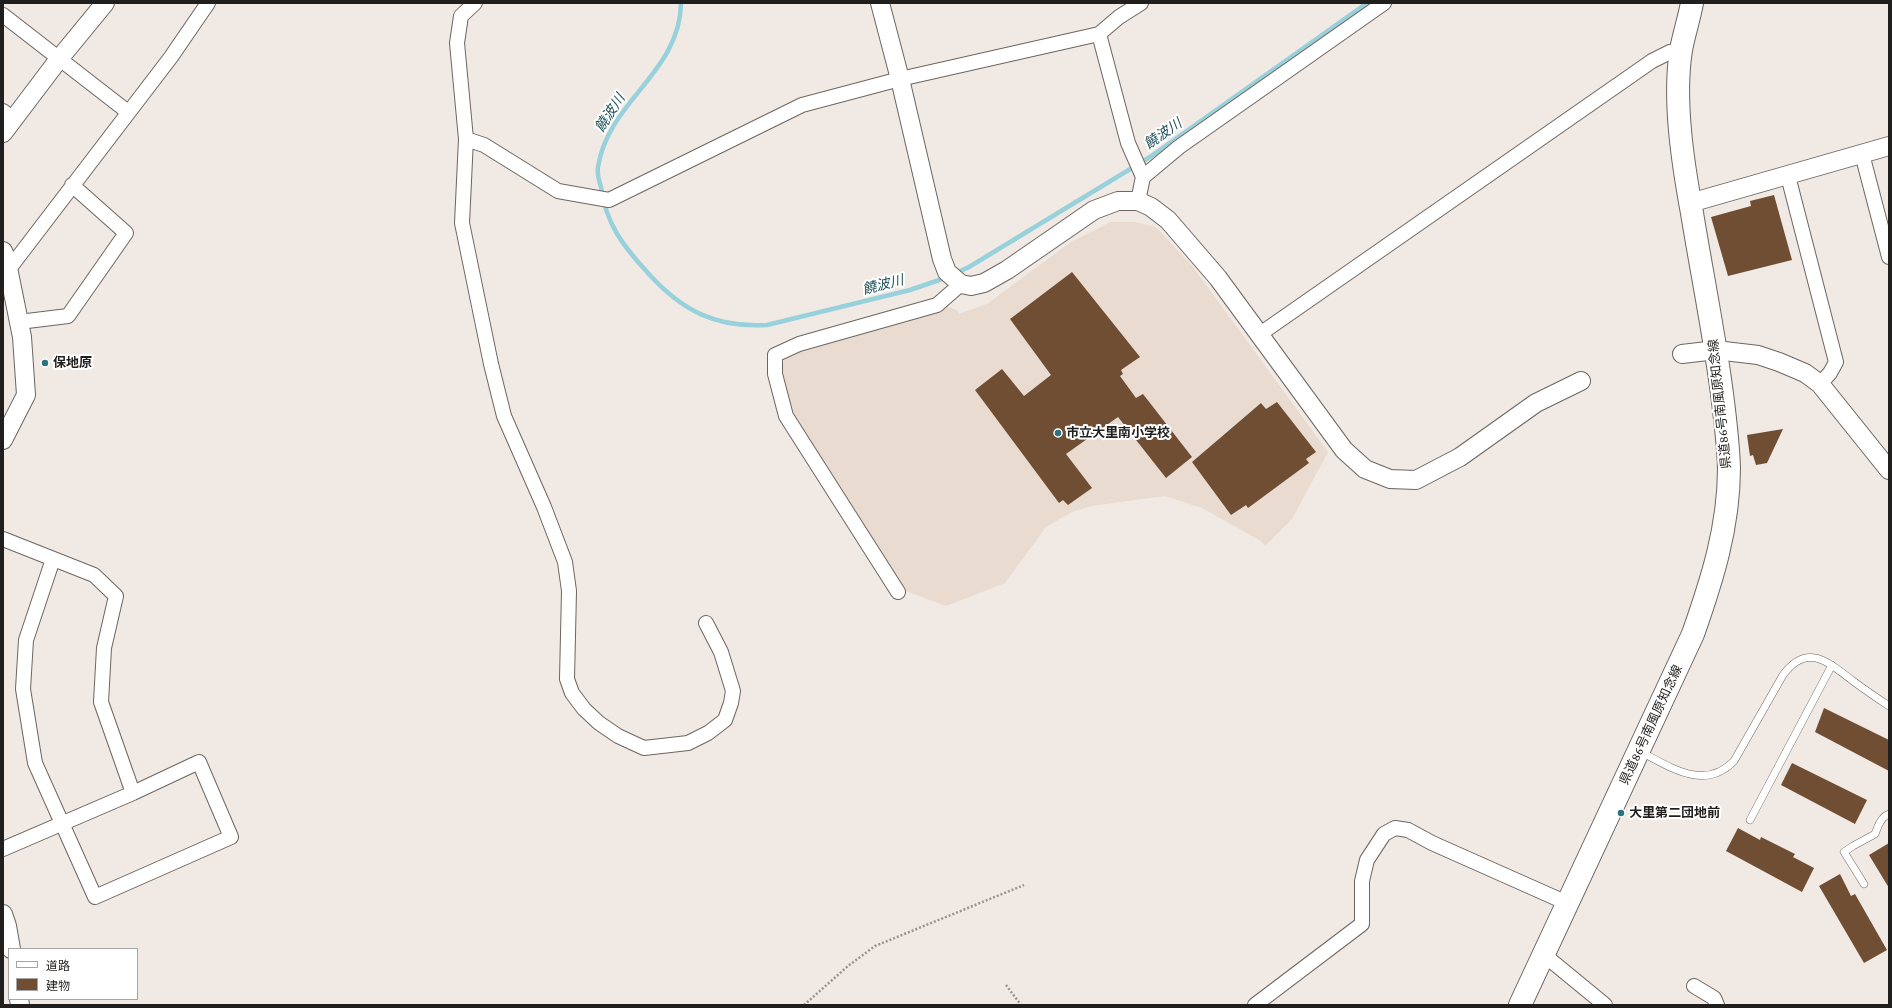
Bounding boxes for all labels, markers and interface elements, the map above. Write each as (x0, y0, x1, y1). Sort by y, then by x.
water label: 饒波川 (592, 91, 628, 135)
water label: 饒波川 (1141, 115, 1185, 153)
water label: 饒波川 (861, 272, 905, 298)
street label: 県道86号南風原知念線 (1705, 338, 1735, 470)
place label: 保地原 (53, 355, 92, 371)
marker: 保地原 (40, 358, 50, 368)
place label: 市立大里南小学校 (1066, 425, 1170, 441)
marker: 市立大里南小学校 (1053, 428, 1063, 438)
street label: 県道86号南風原知念線 (1616, 663, 1686, 787)
place label: 大里第二団地前 (1629, 805, 1720, 821)
marker: 大里第二団地前 (1616, 808, 1626, 818)
legend (8, 948, 138, 1000)
text: 道路 (46, 959, 70, 973)
text: 建物 (46, 979, 70, 993)

